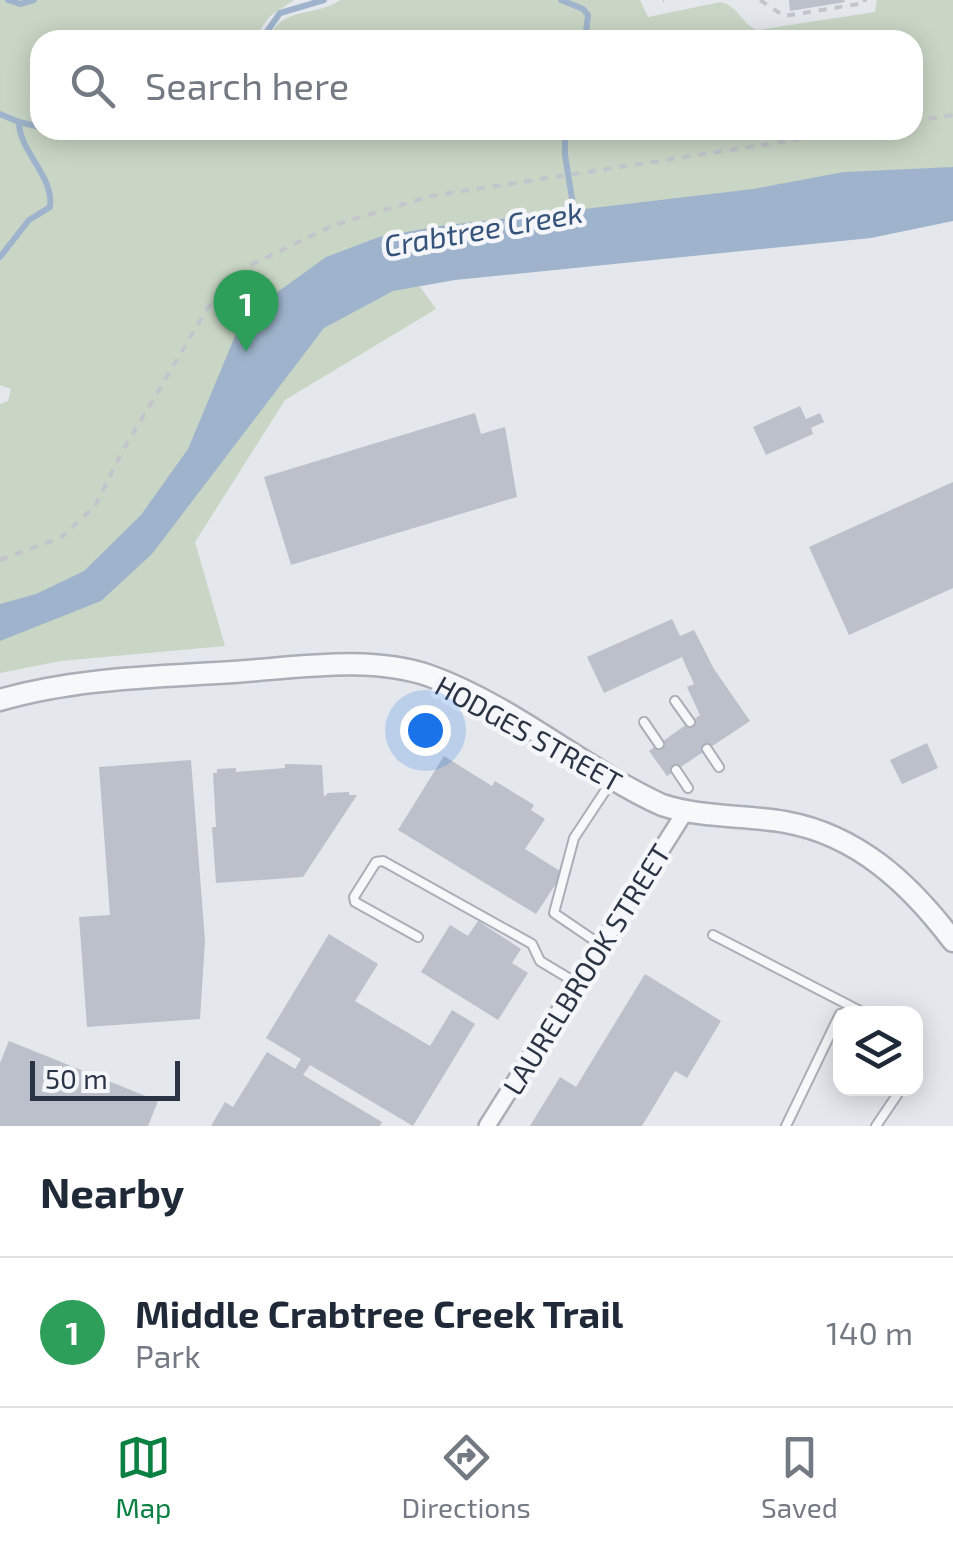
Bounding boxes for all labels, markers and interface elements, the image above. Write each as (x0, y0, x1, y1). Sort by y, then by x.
search box (30, 30, 923, 140)
icon: search (65, 58, 120, 113)
text: Search here (145, 62, 349, 108)
water label: Crabtree Creek (381, 193, 585, 263)
pin: 1 (214, 270, 278, 352)
street label: HODGES STREET (430, 668, 628, 798)
your location (400, 705, 451, 756)
street label: LAURELBROOK STREET (495, 837, 677, 1101)
map controls (833, 1006, 923, 1096)
button: layers (833, 1006, 923, 1096)
scale bar (30, 1056, 180, 1100)
text: 50 m (45, 1061, 108, 1095)
text: Nearby (40, 1166, 184, 1216)
text: Middle Crabtree Creek Trail (135, 1290, 623, 1336)
text: 1 (66, 1313, 79, 1351)
text: 140 m (826, 1313, 913, 1351)
text: Park (135, 1336, 200, 1374)
tab: Map (115, 1430, 171, 1524)
tab: Directions (402, 1430, 531, 1524)
tab: Saved (761, 1430, 838, 1524)

